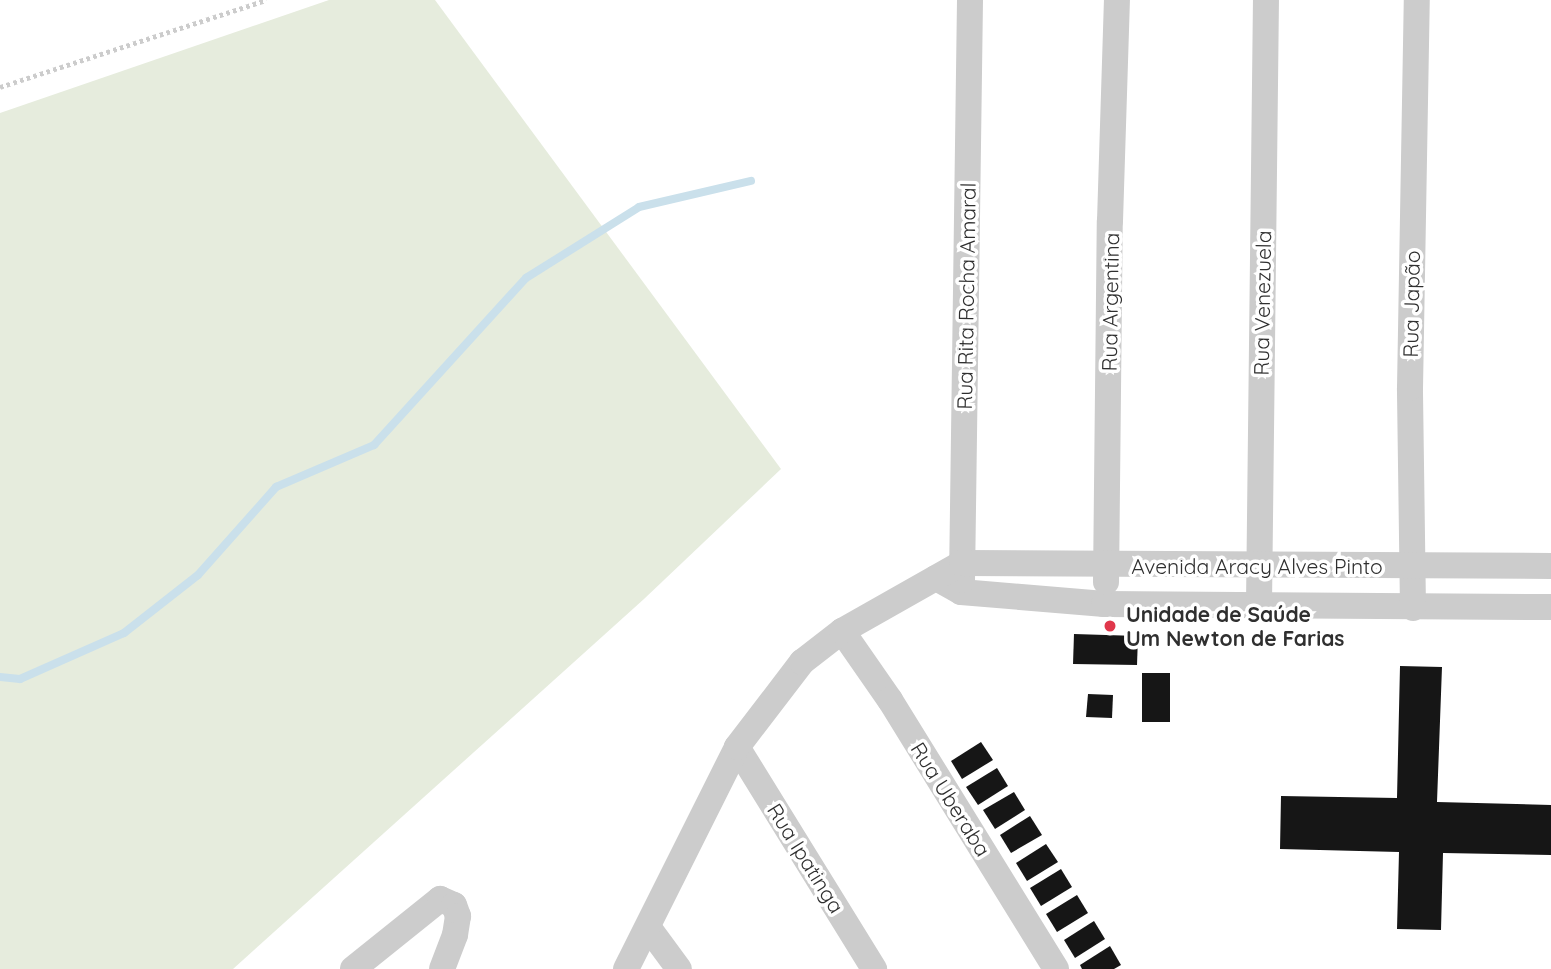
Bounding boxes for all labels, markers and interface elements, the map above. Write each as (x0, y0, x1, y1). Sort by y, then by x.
street label: Rua Rita Rocha Amaral (951, 182, 981, 410)
street label: Rua Venezuela (1248, 230, 1276, 376)
street label: Rua Argentina (1096, 232, 1124, 372)
street label: Rua Japão (1397, 250, 1425, 358)
street label: Avenida Aracy Alves Pinto (1131, 553, 1383, 579)
place label: Unidade de Saúde Um Newton de Farias (1126, 601, 1344, 651)
marker: Unidade de Saúde Um Newton de Farias (1100, 616, 1120, 636)
street label: Rua Uberaba (906, 737, 996, 861)
street label: Rua Ipatinga (762, 799, 850, 917)

